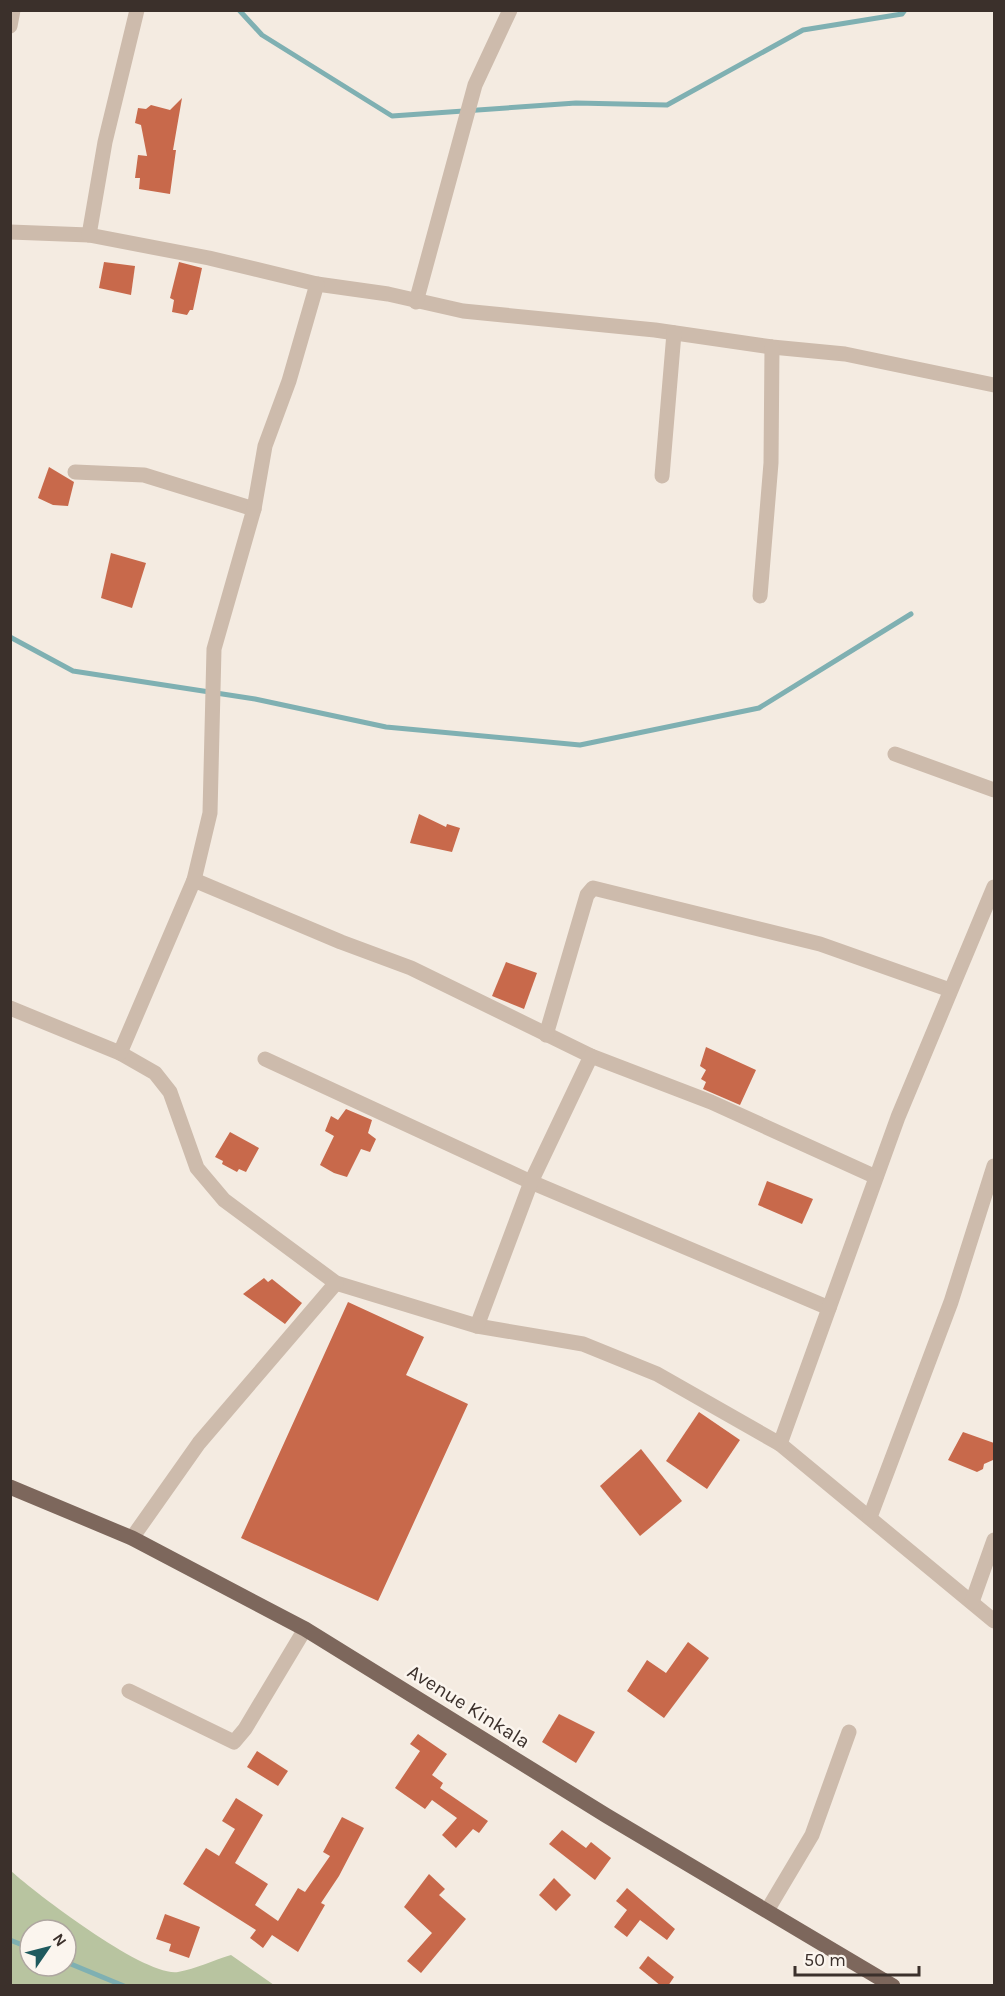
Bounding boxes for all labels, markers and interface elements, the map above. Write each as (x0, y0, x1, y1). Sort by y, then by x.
street label: Avenue Kinkala (403, 1660, 534, 1753)
north arrow (18, 1918, 78, 1978)
text: N (49, 1930, 71, 1950)
scale bar (795, 1939, 920, 1977)
text: 50 m (804, 1949, 846, 1971)

